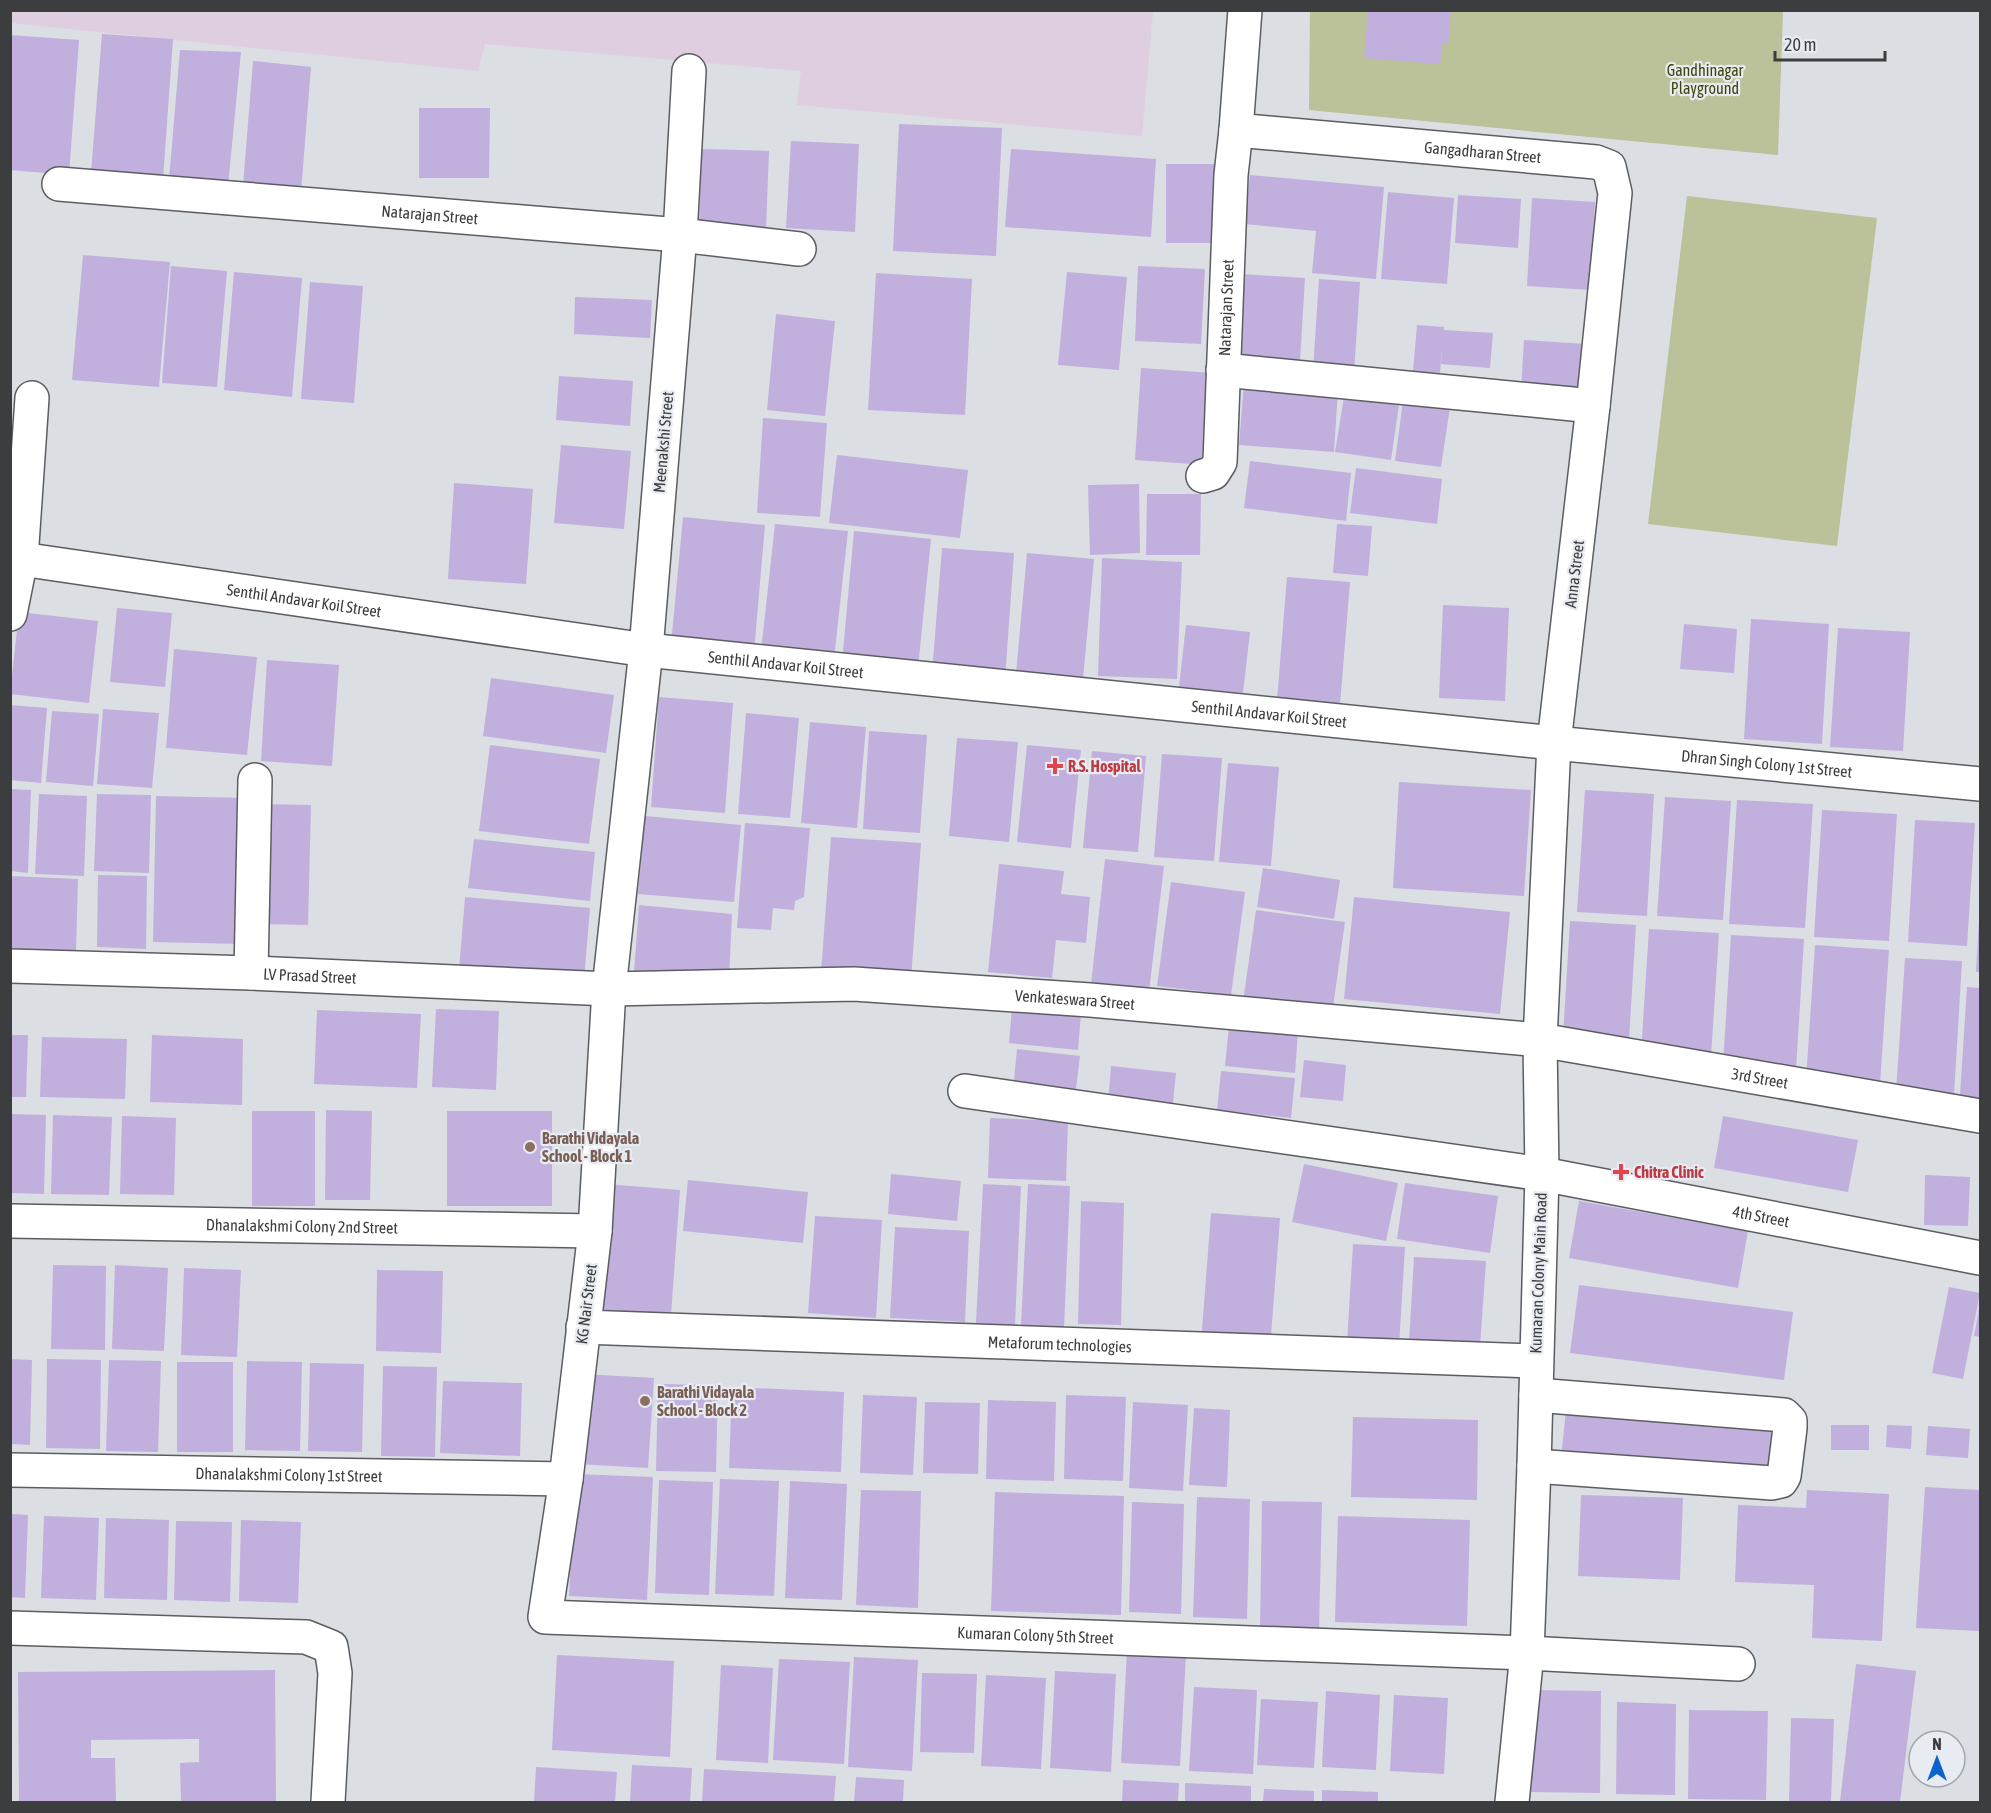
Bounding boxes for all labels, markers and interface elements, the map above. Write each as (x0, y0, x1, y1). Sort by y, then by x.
scale bar (1775, 24, 1884, 62)
text: 20 m (1784, 34, 1816, 55)
park label: Gandhinagar Playground (1667, 61, 1744, 98)
street label: Gangadharan Street (1423, 138, 1542, 166)
street label: Natarajan Street (381, 202, 479, 227)
street label: Natarajan Street (1215, 258, 1237, 356)
street label: Meenakshi Street (650, 390, 676, 493)
street label: Anna Street (1561, 539, 1587, 609)
street label: Senthil Andavar Koil Street (225, 580, 383, 620)
street label: Senthil Andavar Koil Street (707, 647, 865, 681)
street label: Senthil Andavar Koil Street (1191, 697, 1348, 731)
street label: Dhran Singh Colony 1st Street (1680, 746, 1853, 781)
marker: R.S. Hospital (1046, 757, 1064, 775)
place label: R.S. Hospital (1068, 757, 1141, 775)
street label: LV Prasad Street (263, 965, 357, 987)
street label: Venkateswara Street (1014, 986, 1136, 1013)
street label: 3rd Street (1730, 1064, 1790, 1092)
place label: Barathi Vidayala School - Block 1 (542, 1129, 639, 1165)
marker: Barathi Vidayala School - Block 1 (523, 1140, 537, 1154)
marker: Chitra Clinic (1612, 1163, 1630, 1181)
place label: Chitra Clinic (1634, 1163, 1704, 1181)
street label: Kumaran Colony Main Road (1526, 1192, 1551, 1354)
street label: 4th Street (1731, 1202, 1791, 1230)
street label: Dhanalakshmi Colony 2nd Street (206, 1215, 399, 1237)
street label: KG Nair Street (572, 1263, 600, 1345)
street label: Metaforum technologies (987, 1332, 1132, 1356)
place label: Barathi Vidayala School - Block 2 (657, 1383, 754, 1419)
marker: Barathi Vidayala School - Block 2 (638, 1394, 652, 1408)
street label: Dhanalakshmi Colony 1st Street (195, 1464, 383, 1485)
street label: Kumaran Colony 5th Street (957, 1623, 1114, 1647)
north arrow (1907, 1729, 1967, 1789)
text: N (1932, 1735, 1942, 1753)

